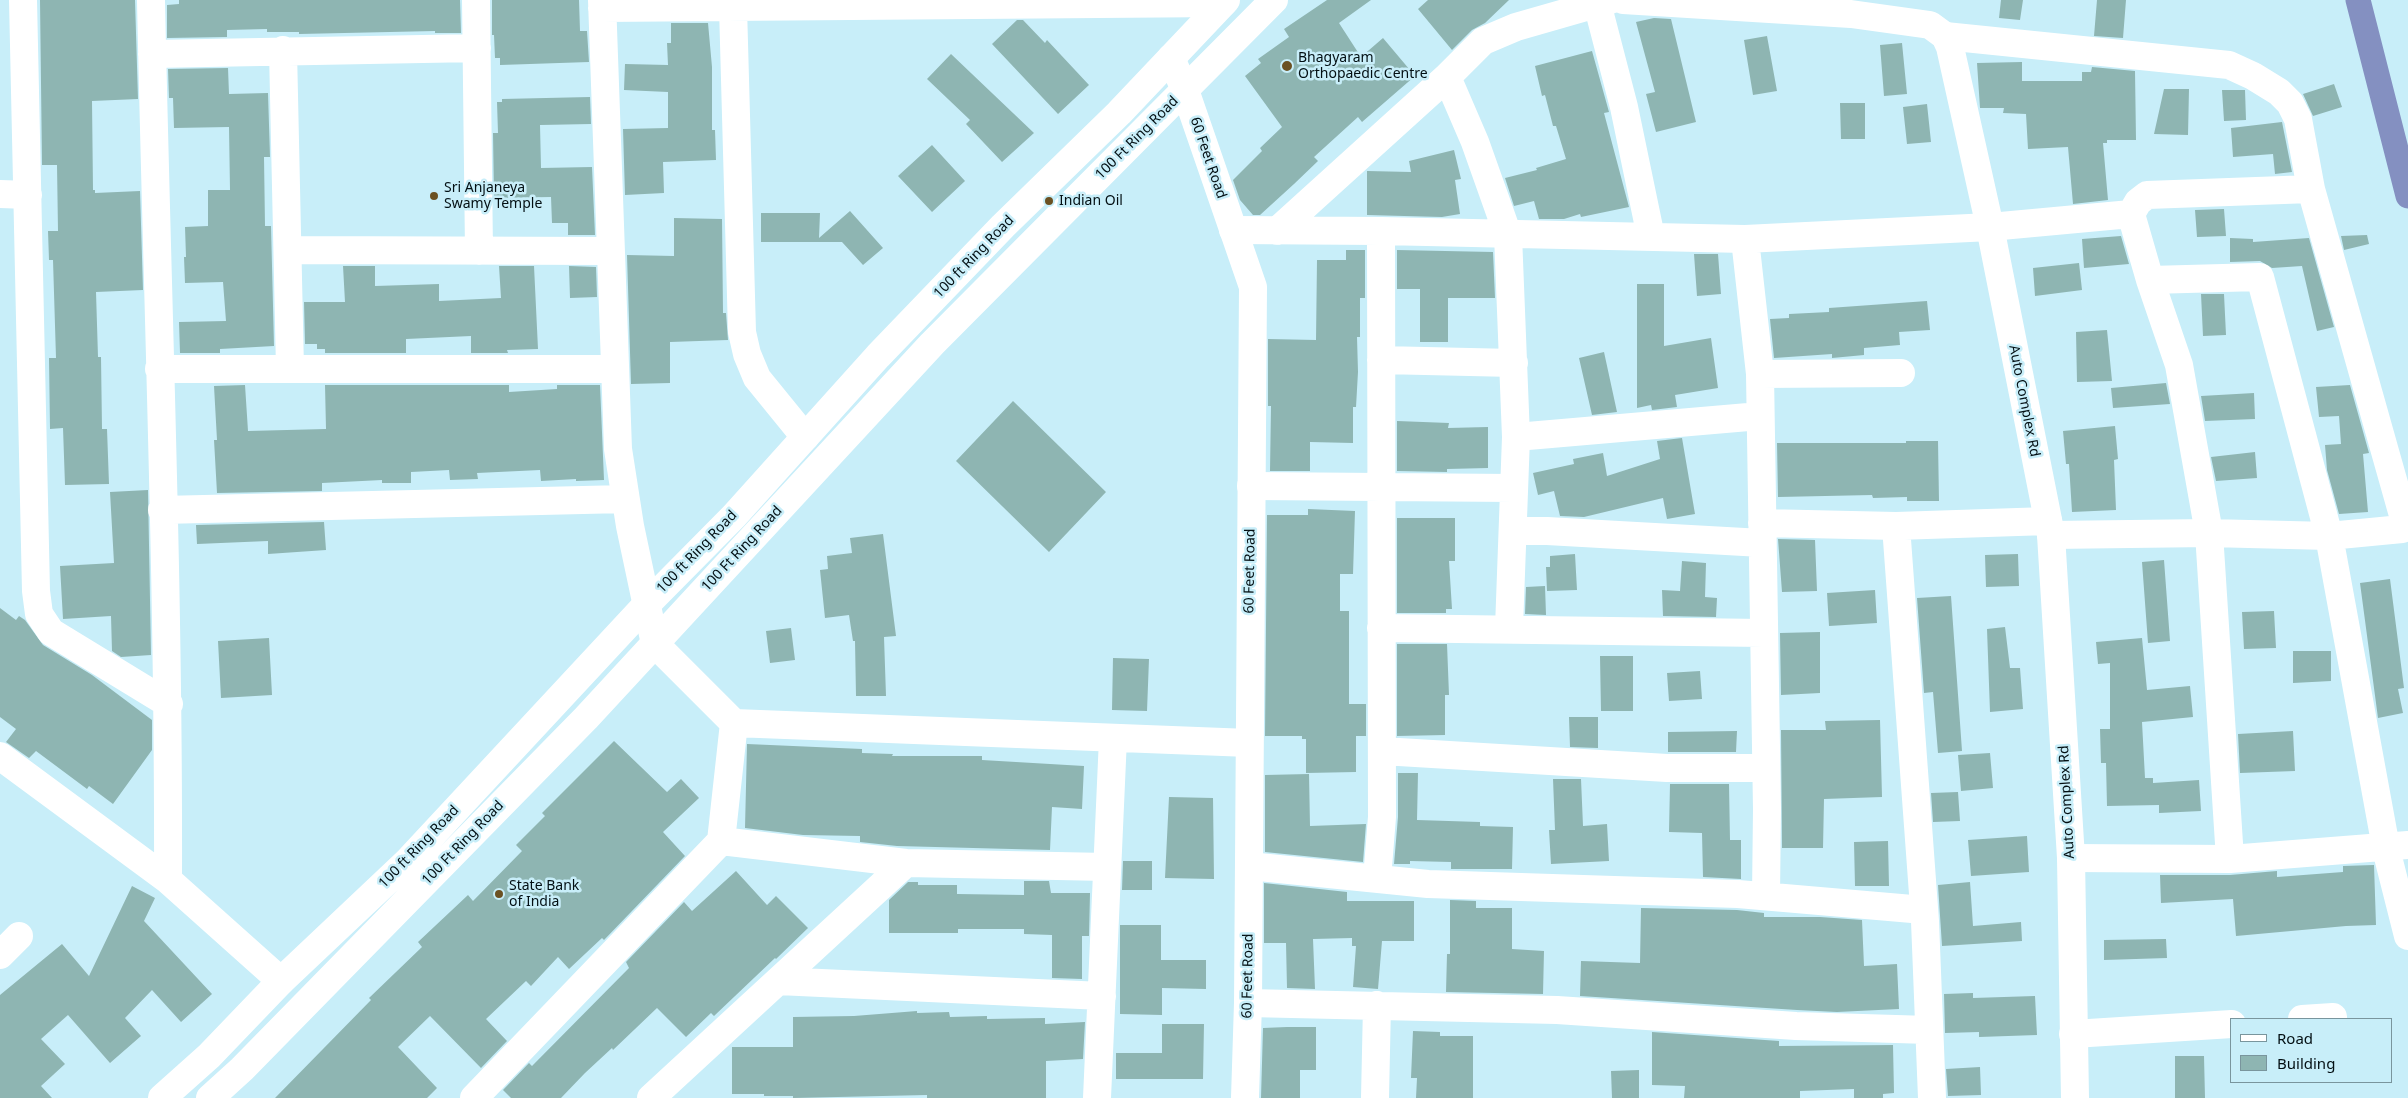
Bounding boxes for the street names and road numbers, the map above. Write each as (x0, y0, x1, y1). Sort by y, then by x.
street label: 100 Ft Ring Road (1092, 93, 1182, 183)
street label: 60 Feet Road (1186, 115, 1230, 201)
street label: 100 ft Ring Road (930, 212, 1018, 302)
street label: Auto Complex Rd (2005, 344, 2043, 458)
street label: 100 Ft Ring Road (698, 503, 786, 595)
street label: 100 ft Ring Road (653, 507, 741, 597)
street label: 60 Feet Road (1241, 528, 1259, 614)
street label: Auto Complex Rd (2056, 745, 2078, 859)
street label: 100 Ft Ring Road (419, 797, 507, 889)
street label: 100 ft Ring Road (375, 802, 463, 892)
street label: 60 Feet Road (1239, 933, 1257, 1019)

